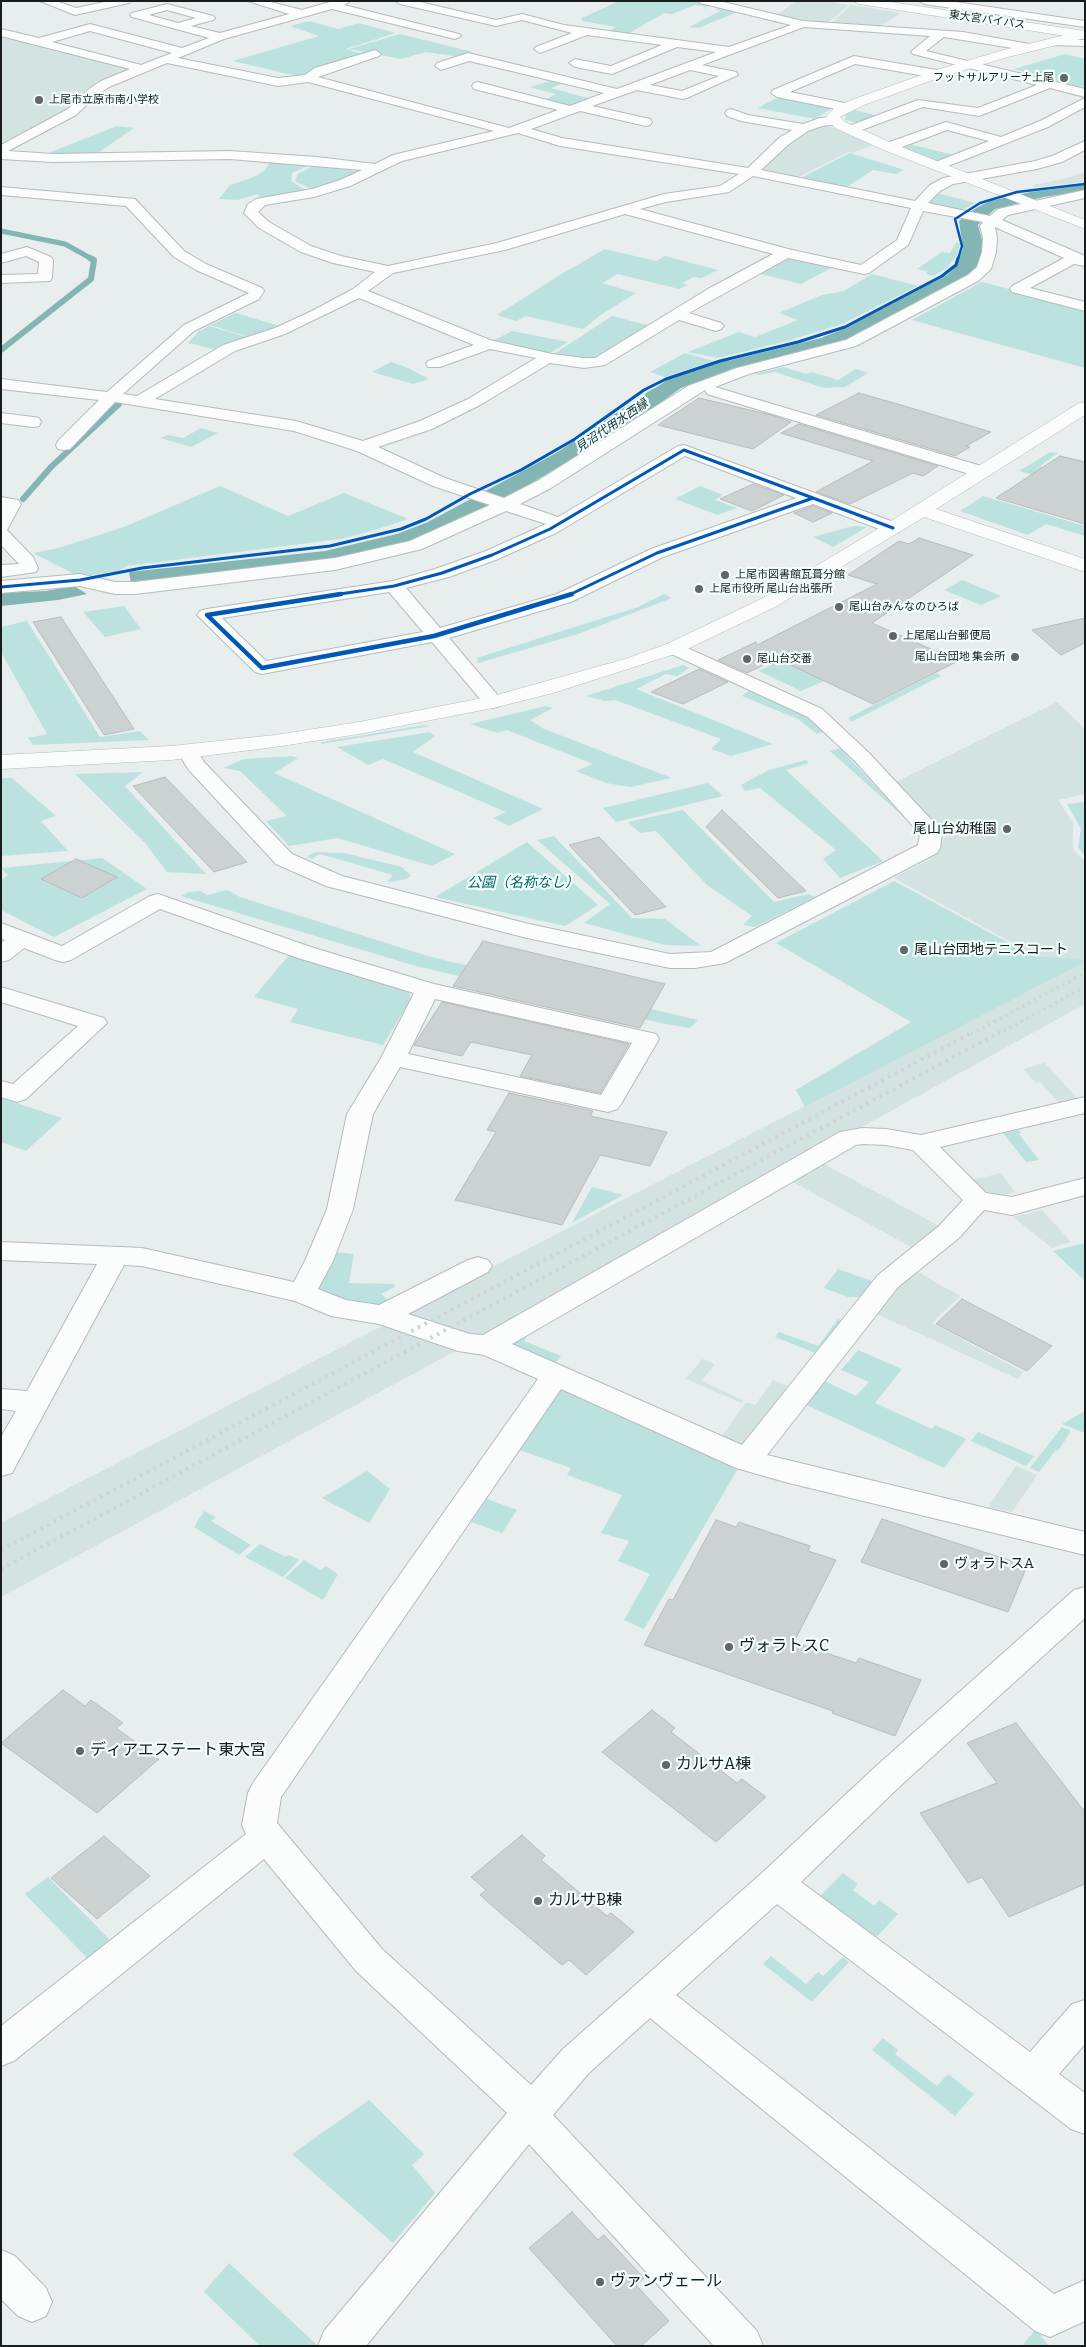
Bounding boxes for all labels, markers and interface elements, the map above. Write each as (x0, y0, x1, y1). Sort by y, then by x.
street label: 東大宮バイパス (948, 8, 1026, 32)
place label: フットサルアリーナ上尾 (933, 71, 1054, 85)
marker: フットサルアリーナ上尾 (1058, 72, 1070, 84)
place label: 上尾市立原市南小学校 (49, 93, 159, 107)
marker: 上尾市立原市南小学校 (33, 94, 45, 106)
water label: 見沼代用水西縁 (573, 397, 651, 455)
place label: 上尾市図書館瓦葺分館 (735, 568, 845, 582)
marker: 上尾市図書館瓦葺分館 (719, 569, 731, 581)
place label: 上尾市役所 尾山台出張所 (709, 582, 832, 596)
marker: 上尾市役所 尾山台出張所 (693, 583, 705, 595)
place label: 尾山台みんなのひろば (849, 600, 959, 614)
marker: 尾山台みんなのひろば (833, 601, 845, 613)
place label: 上尾尾山台郵便局 (903, 629, 991, 643)
marker: 上尾尾山台郵便局 (887, 630, 899, 642)
place label: 尾山台団地 集会所 (915, 650, 1005, 664)
marker: 尾山台団地 集会所 (1009, 651, 1021, 663)
place label: 尾山台交番 (757, 652, 812, 666)
marker: 尾山台交番 (741, 653, 753, 665)
place label: 尾山台幼稚園 (913, 821, 997, 837)
marker: 尾山台幼稚園 (1001, 823, 1013, 835)
park label: 公園（名称なし） (467, 875, 579, 891)
place label: 尾山台団地テニスコート (914, 942, 1068, 958)
marker: 尾山台団地テニスコート (898, 944, 910, 956)
place label: ヴォラトスA (954, 1556, 1034, 1572)
marker: ヴォラトスA (938, 1558, 950, 1570)
place label: ヴォラトスC (739, 1637, 829, 1657)
marker: ヴォラトスC (723, 1641, 735, 1653)
place label: ディアエステート東大宮 (90, 1741, 266, 1761)
marker: ディアエステート東大宮 (74, 1745, 86, 1757)
place label: カルサA棟 (676, 1755, 751, 1775)
marker: カルサA棟 (660, 1759, 672, 1771)
place label: カルサB棟 (548, 1891, 622, 1911)
marker: カルサB棟 (532, 1895, 544, 1907)
place label: ヴァンヴェール (610, 2272, 722, 2292)
marker: ヴァンヴェール (594, 2276, 606, 2288)

